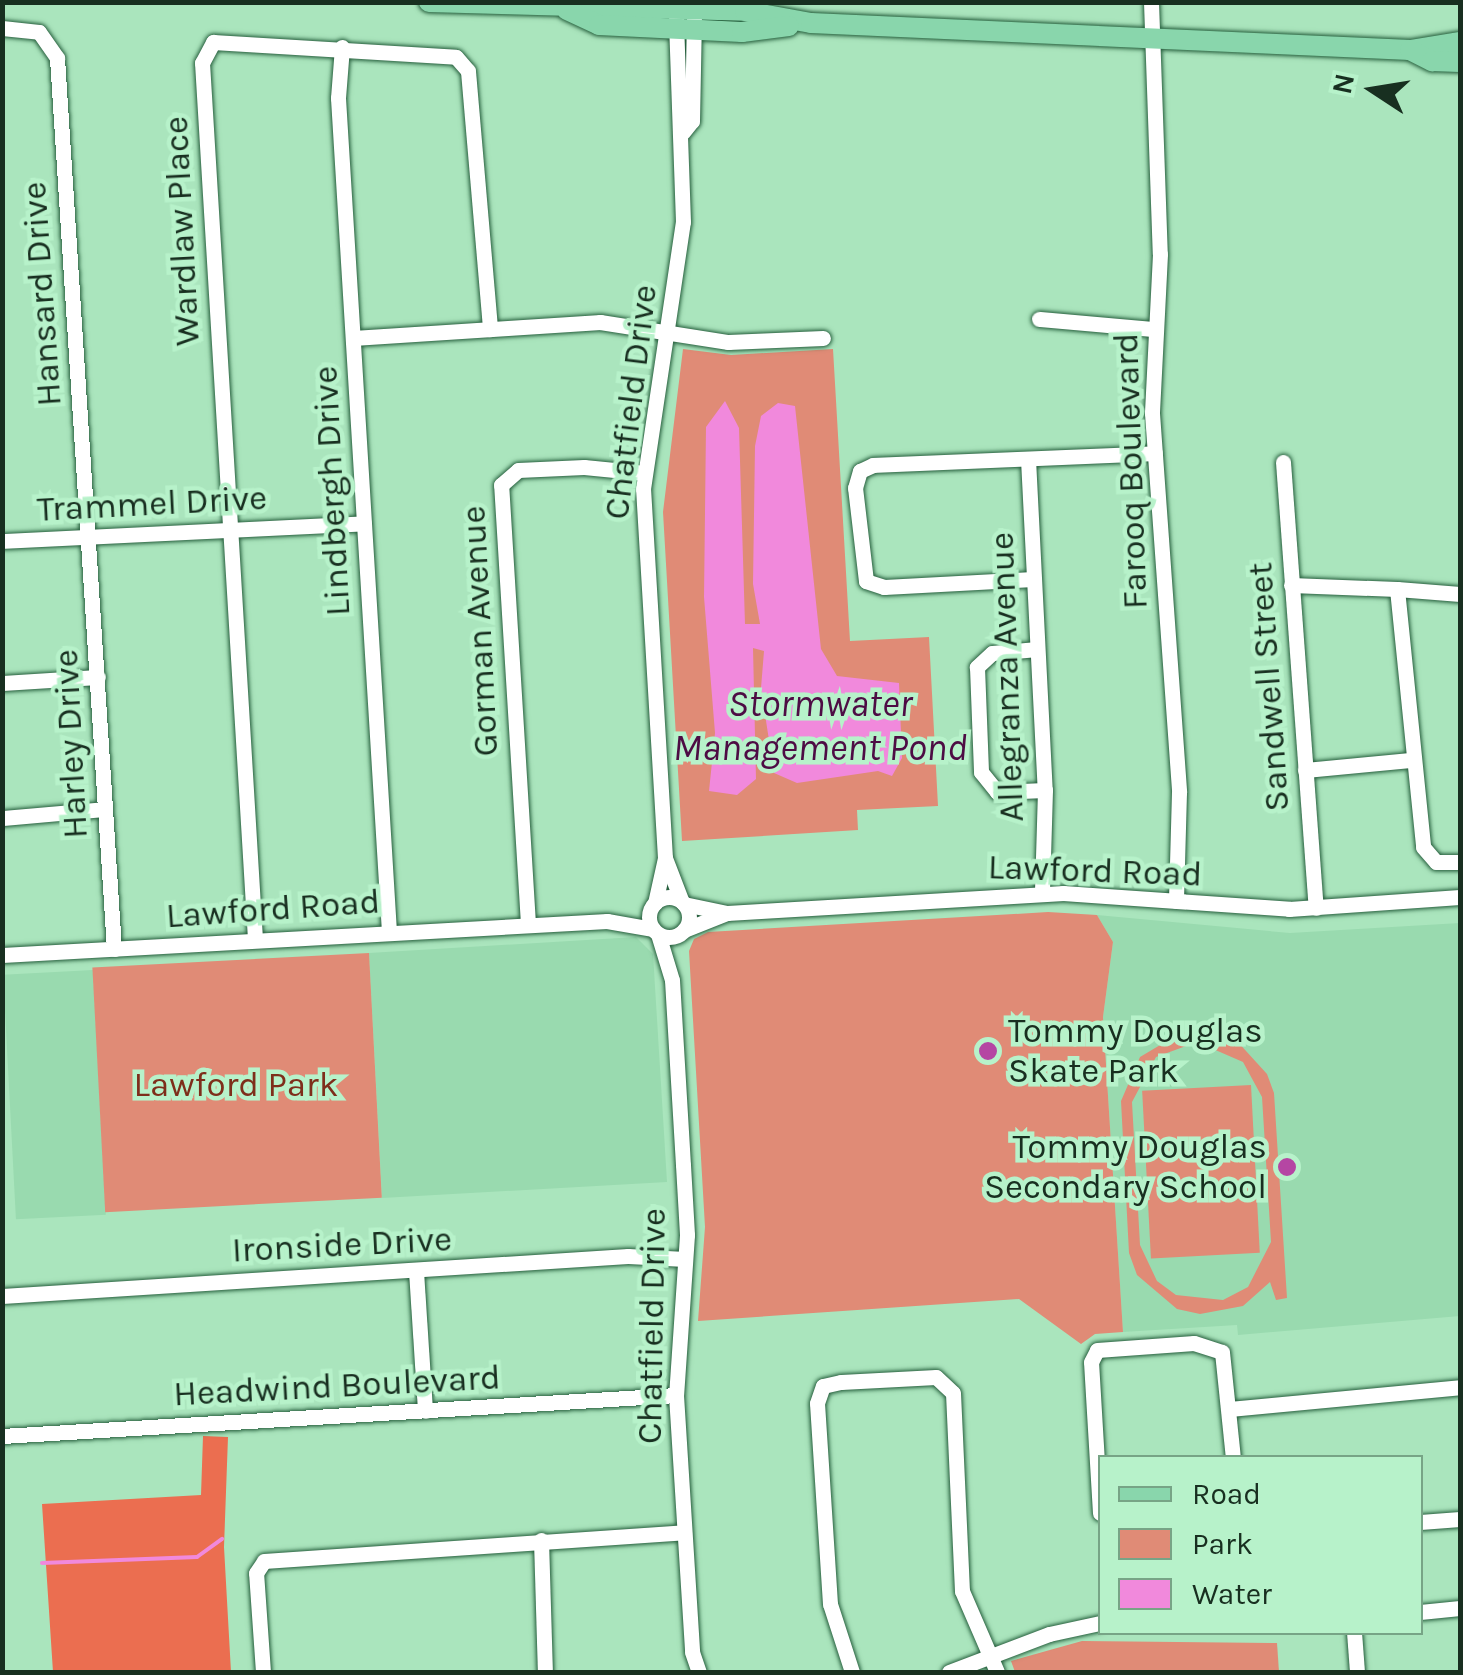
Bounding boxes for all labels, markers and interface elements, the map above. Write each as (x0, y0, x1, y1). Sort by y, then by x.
north arrow (1323, 40, 1423, 140)
text: N (1325, 70, 1361, 97)
street label: Wardlaw Place (155, 115, 209, 347)
street label: Hansard Drive (13, 180, 71, 408)
street label: Chatfield Drive (596, 282, 666, 522)
street label: Farooq Boulevard (1105, 332, 1157, 610)
street label: Lindbergh Drive (304, 365, 360, 617)
street label: Trammel Drive (36, 477, 268, 531)
street label: Gorman Avenue (452, 505, 508, 757)
street label: Allegranza Avenue (981, 531, 1033, 823)
street label: Sandwell Street (1239, 561, 1299, 813)
street label: Harley Drive (45, 648, 97, 840)
water label: Stormwater Management Pond (673, 681, 967, 771)
street label: Lawford Road (987, 846, 1203, 896)
street label: Lawford Road (165, 881, 381, 937)
place label: Tommy Douglas Skate Park (1008, 1010, 1263, 1092)
marker: Tommy Douglas Skate Park (977, 1040, 999, 1062)
park label: Lawford Park (134, 1064, 338, 1106)
place label: Tommy Douglas Secondary School (984, 1126, 1267, 1208)
marker: Tommy Douglas Secondary School (1276, 1156, 1298, 1178)
street label: Chatfield Drive (629, 1208, 675, 1444)
street label: Ironside Drive (231, 1218, 453, 1272)
street label: Headwind Boulevard (172, 1356, 502, 1416)
legend (1098, 1455, 1423, 1635)
text: Road (1192, 1476, 1261, 1512)
text: Park (1192, 1526, 1253, 1562)
text: Water (1192, 1576, 1272, 1612)

